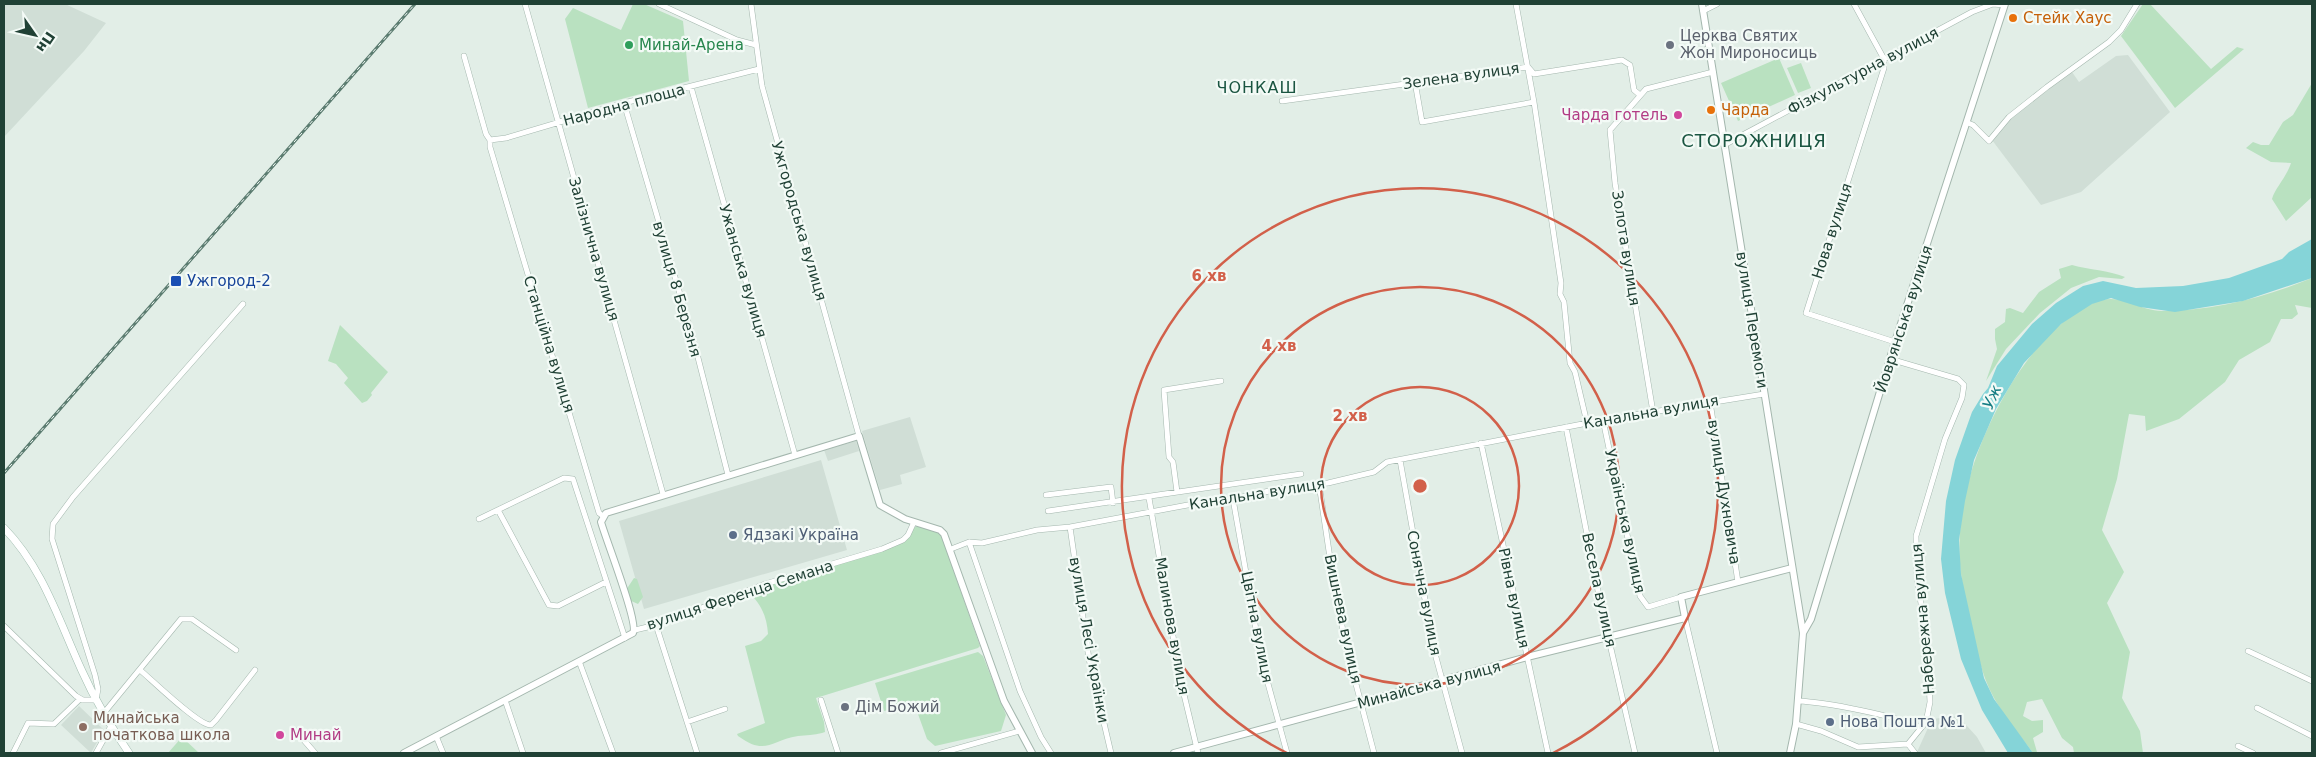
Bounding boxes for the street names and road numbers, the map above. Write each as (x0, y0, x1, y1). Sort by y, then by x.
street label: Фізкультурна вулиця (1784, 23, 1942, 119)
street label: Зелена вулиця (1401, 59, 1521, 93)
street label: Народна площа (561, 80, 687, 130)
street label: Ужгородська вулиця (768, 139, 830, 303)
street label: Залізнична вулиця (565, 175, 623, 323)
street label: Нова вулиця (1808, 181, 1856, 281)
street label: Золота вулиця (1608, 189, 1644, 307)
street label: Ужанська вулиця (715, 202, 771, 340)
street label: вулиця 8 Березня (649, 219, 705, 359)
street label: Йоврянська вулиця (1871, 243, 1936, 395)
street label: вулиця Перемоги (1732, 250, 1772, 390)
street label: Станційна вулиця (520, 273, 578, 415)
street label: Канальна вулиця (1582, 391, 1720, 433)
street label: вулиця Духновича (1704, 418, 1744, 566)
street label: Українська вулиця (1601, 447, 1649, 595)
street label: Канальна вулиця (1188, 474, 1326, 514)
street label: Сонячна вулиця (1403, 529, 1445, 657)
street label: Весела вулиця (1578, 531, 1620, 649)
street label: Набережна вулиця (1907, 543, 1939, 695)
street label: Рівна вулиця (1495, 546, 1533, 650)
street label: Вишнева вулиця (1320, 553, 1366, 685)
street label: вулиця Лесі Українки (1066, 555, 1112, 725)
street label: вулиця Ференца Семана (644, 556, 836, 634)
street label: Малинова вулиця (1151, 556, 1193, 696)
street label: Цвітна вулиця (1237, 570, 1277, 684)
street label: Минайська вулиця (1355, 657, 1503, 713)

